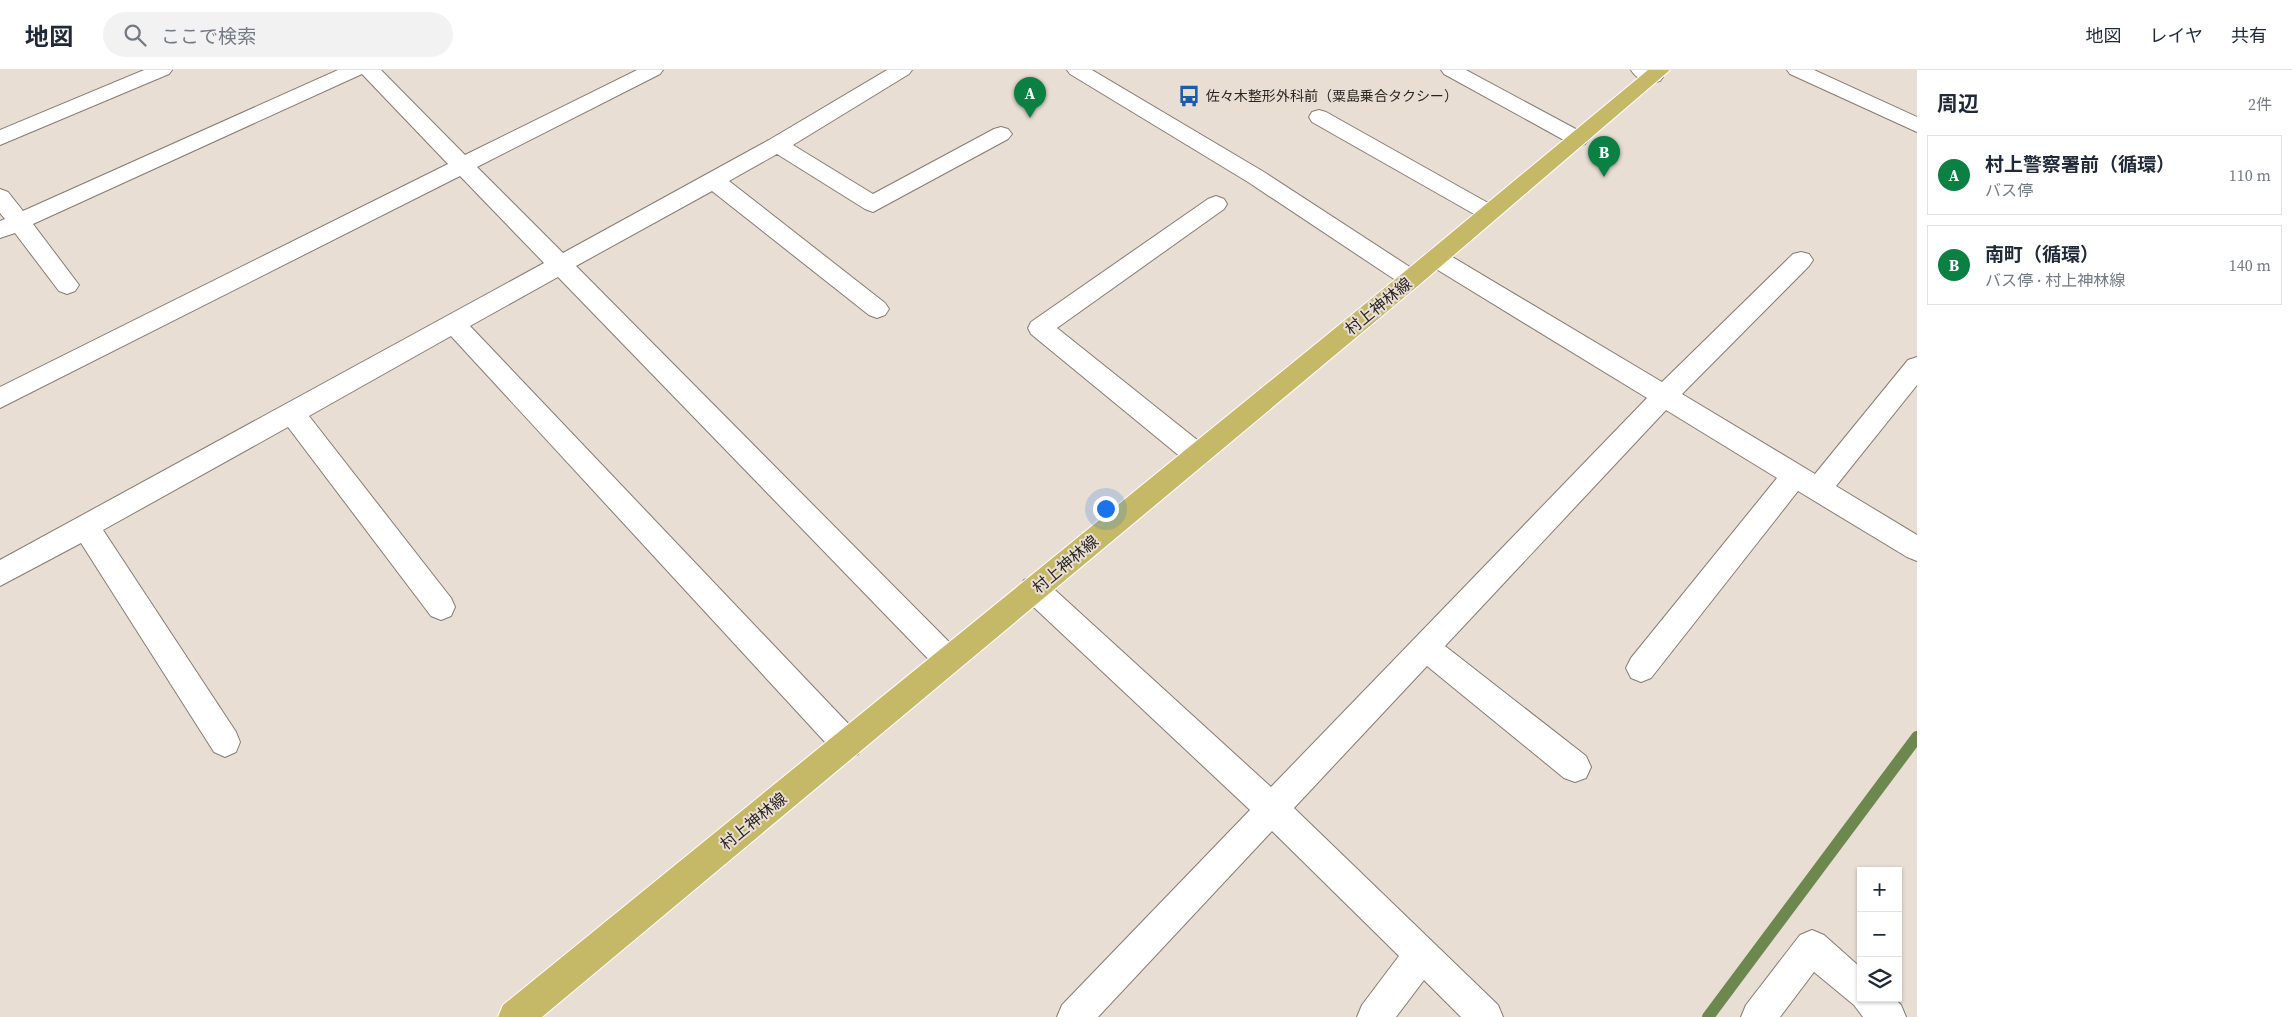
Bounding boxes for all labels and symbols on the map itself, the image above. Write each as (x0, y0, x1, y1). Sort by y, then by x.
pin: A (1014, 77, 1046, 118)
bus stop icon: 佐々木整形外科前（粟島乗合タクシー） (1176, 83, 1202, 109)
place label: 佐々木整形外科前（粟島乗合タクシー） (1206, 86, 1458, 106)
pin: B (1588, 136, 1620, 177)
street label: 村上神林線 (1340, 272, 1416, 340)
your location (1093, 496, 1119, 522)
street label: 村上神林線 (1027, 530, 1103, 598)
street label: 村上神林線 (715, 787, 791, 855)

